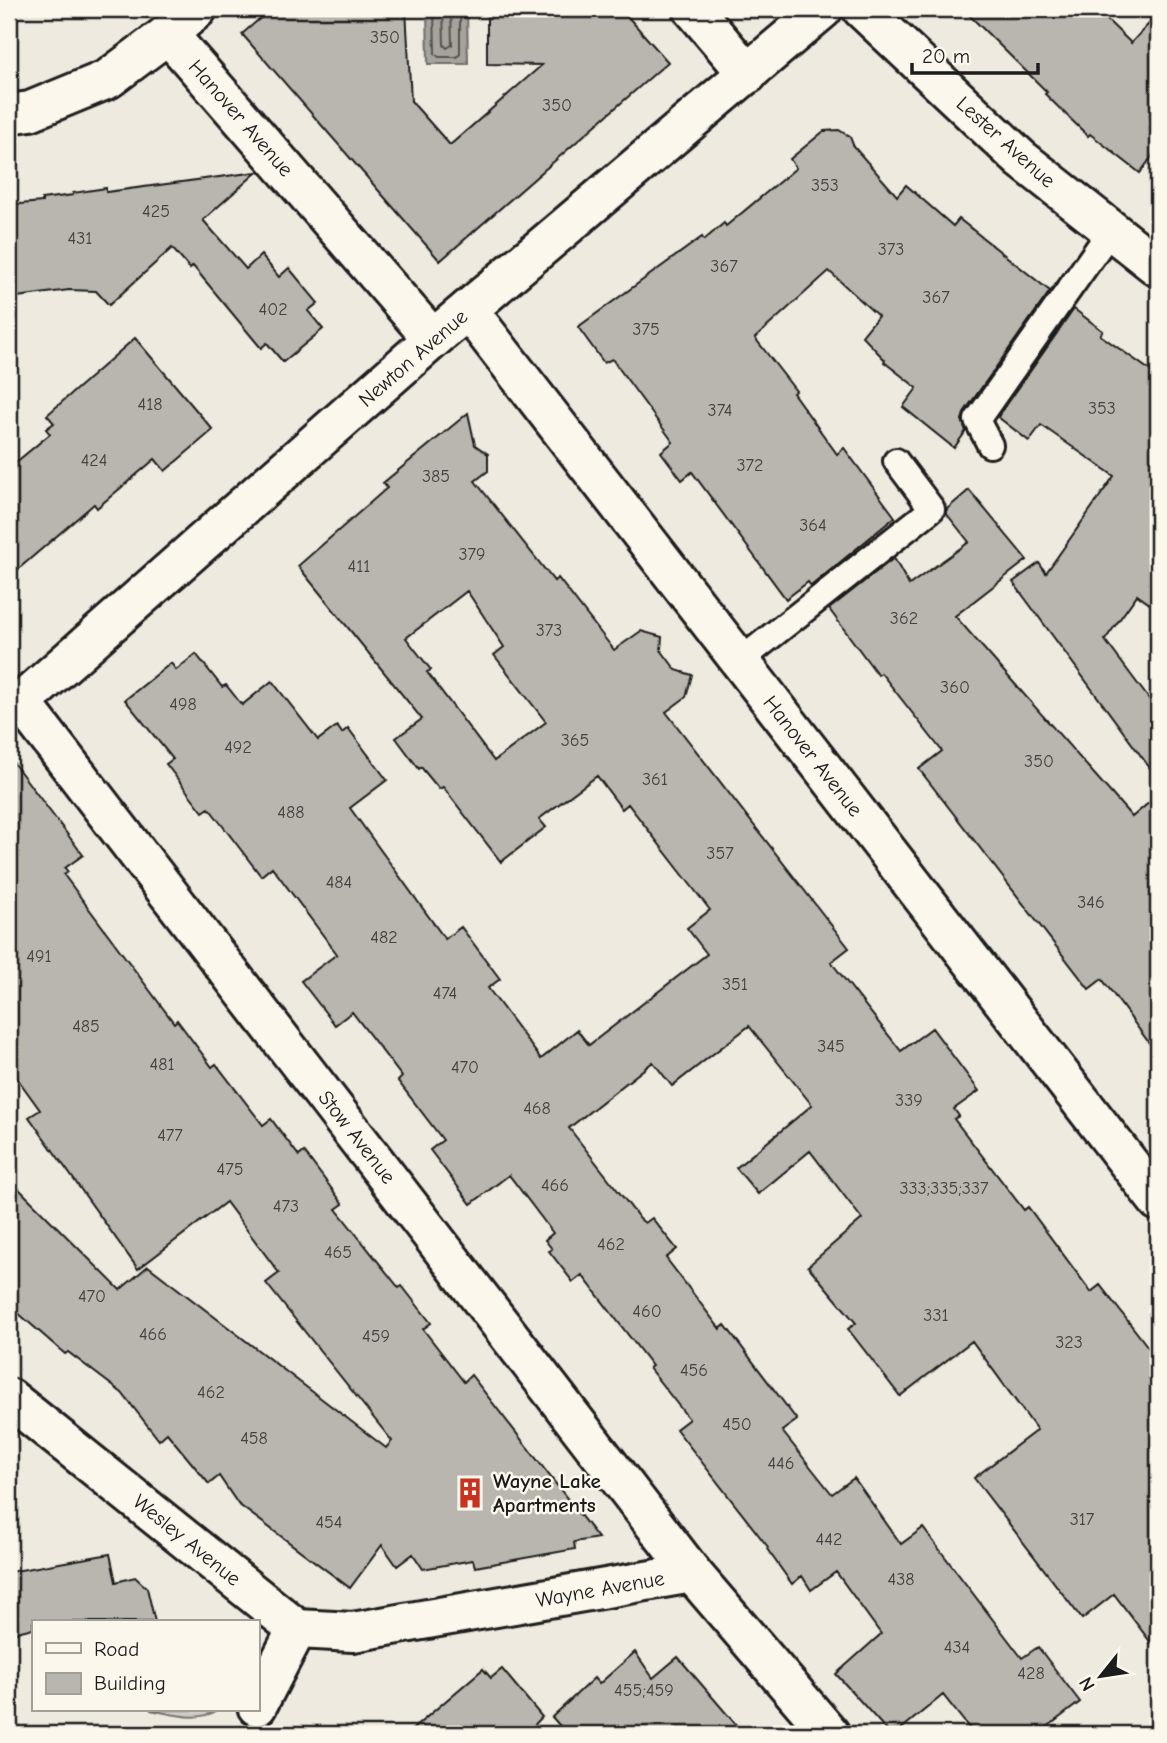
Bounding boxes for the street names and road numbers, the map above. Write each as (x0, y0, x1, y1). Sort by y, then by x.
street label: Hanover Avenue (184, 55, 298, 181)
street label: Lester Avenue (952, 91, 1060, 193)
street label: Newton Avenue (354, 304, 472, 412)
street label: Hanover Avenue (758, 691, 868, 821)
street label: Stow Avenue (313, 1086, 401, 1188)
street label: Wesley Avenue (128, 1489, 246, 1591)
street label: Wayne Avenue (534, 1566, 666, 1612)

